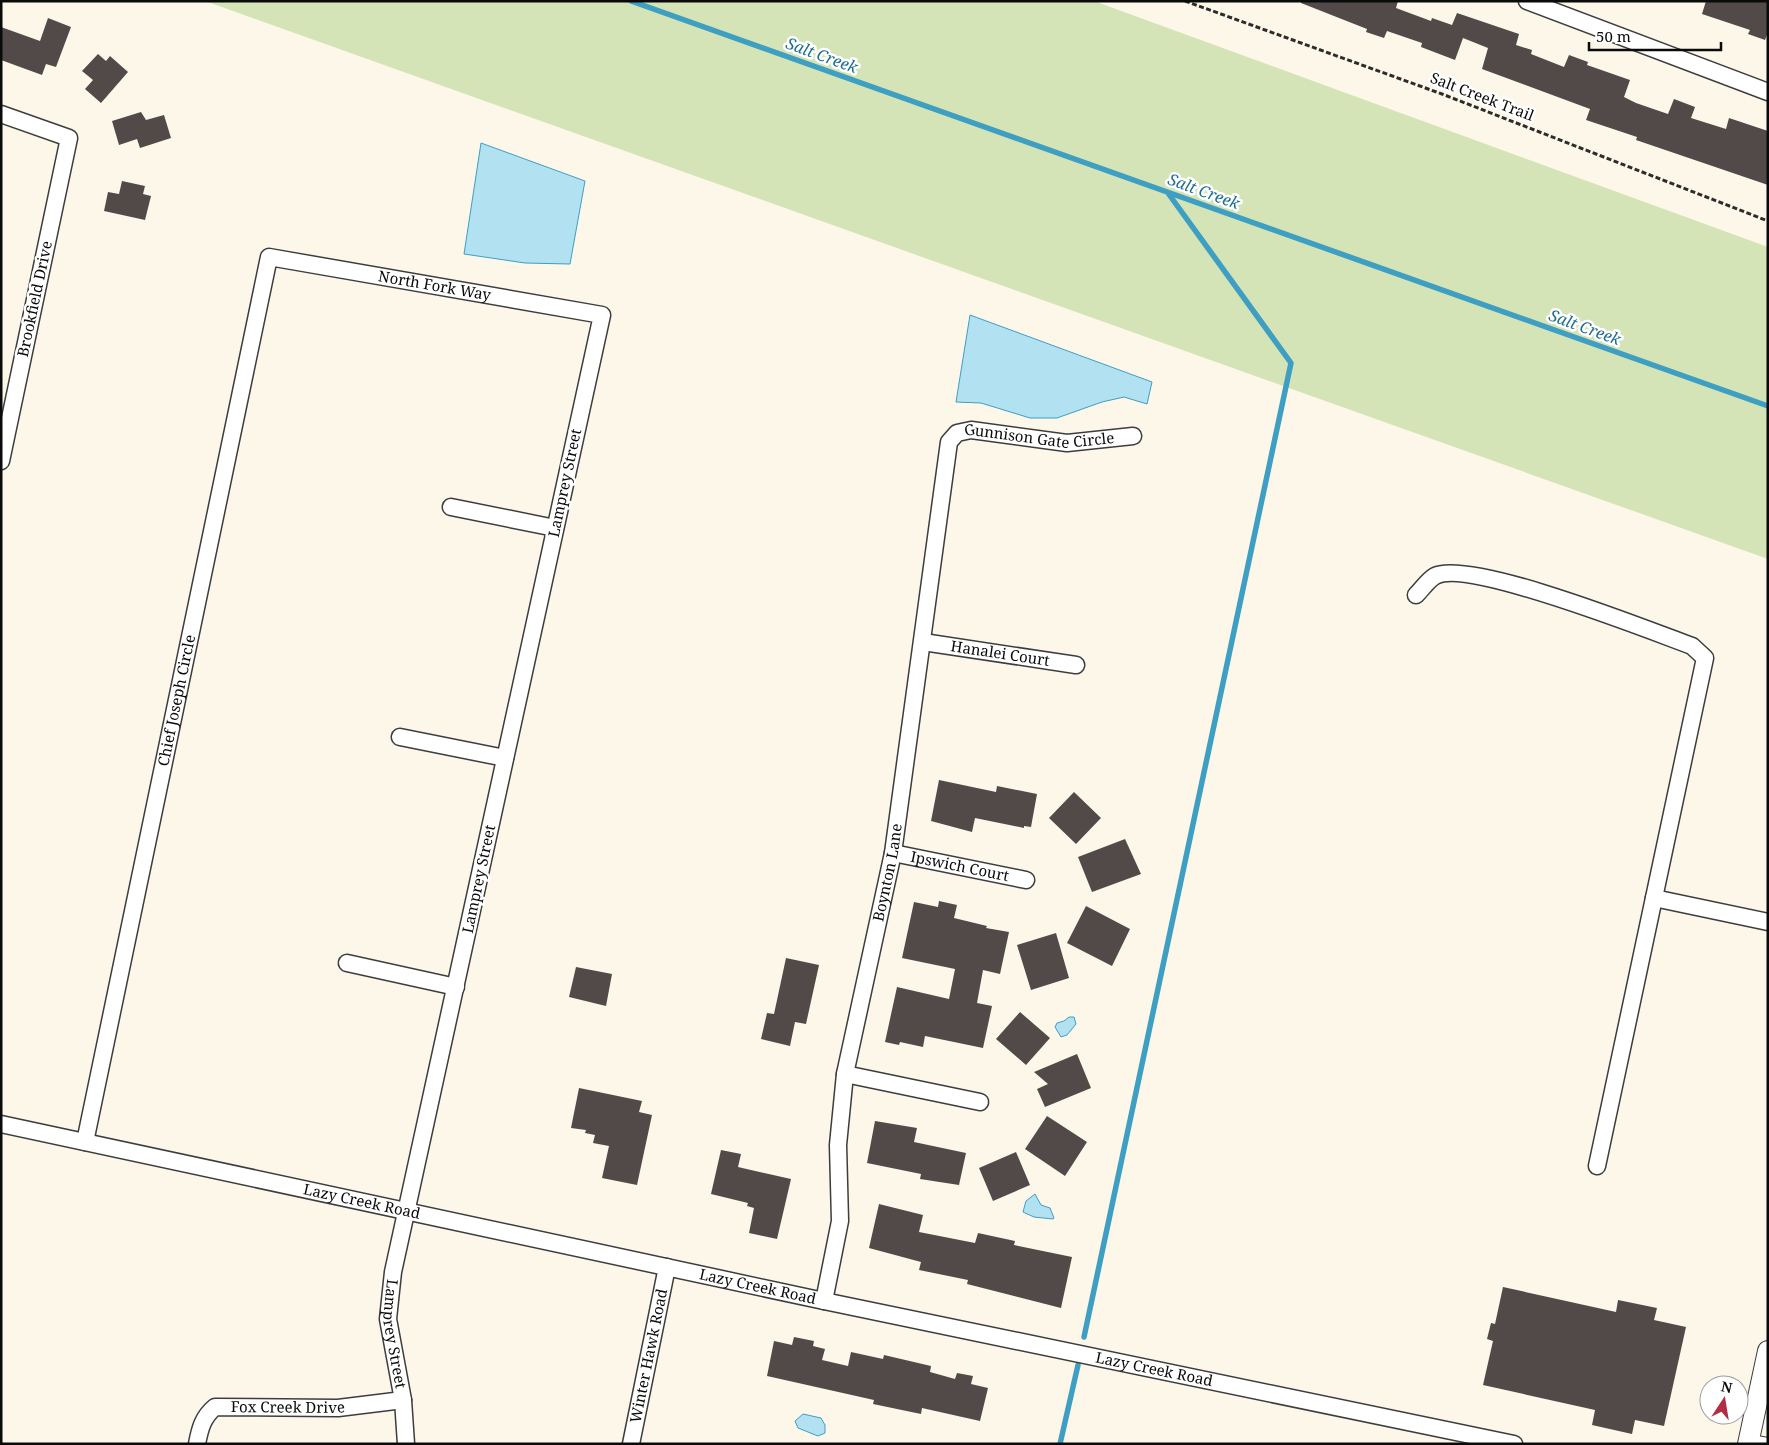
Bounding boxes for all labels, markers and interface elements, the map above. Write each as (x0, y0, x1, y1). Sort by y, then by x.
scale bar (1589, 20, 1722, 52)
text: 50 m (1596, 26, 1631, 46)
water label: Salt Creek (783, 32, 862, 78)
street label: Salt Creek Trail (1428, 67, 1537, 125)
water label: Salt Creek (1165, 168, 1244, 214)
street label: Brookfield Drive (12, 239, 56, 359)
street label: North Fork Way (377, 265, 493, 305)
water label: Salt Creek (1546, 304, 1625, 350)
street label: Gunnison Gate Circle (962, 418, 1115, 452)
street label: Lamprey Street (543, 427, 585, 539)
street label: Chief Joseph Circle (152, 633, 199, 768)
street label: Hanalei Court (950, 635, 1051, 670)
street label: Boynton Lane (867, 822, 906, 923)
street label: Lamprey Street (457, 823, 499, 935)
street label: Ipswich Court (909, 846, 1011, 885)
street label: Lazy Creek Road (302, 1178, 422, 1223)
street label: Lazy Creek Road (698, 1263, 818, 1308)
street label: Lamprey Street (379, 1278, 412, 1390)
street label: Winter Hawk Road (625, 1287, 671, 1425)
street label: Lazy Creek Road (1094, 1347, 1215, 1390)
north arrow (1699, 1375, 1749, 1425)
text: N (1719, 1376, 1734, 1397)
street label: Fox Creek Drive (231, 1396, 346, 1417)

